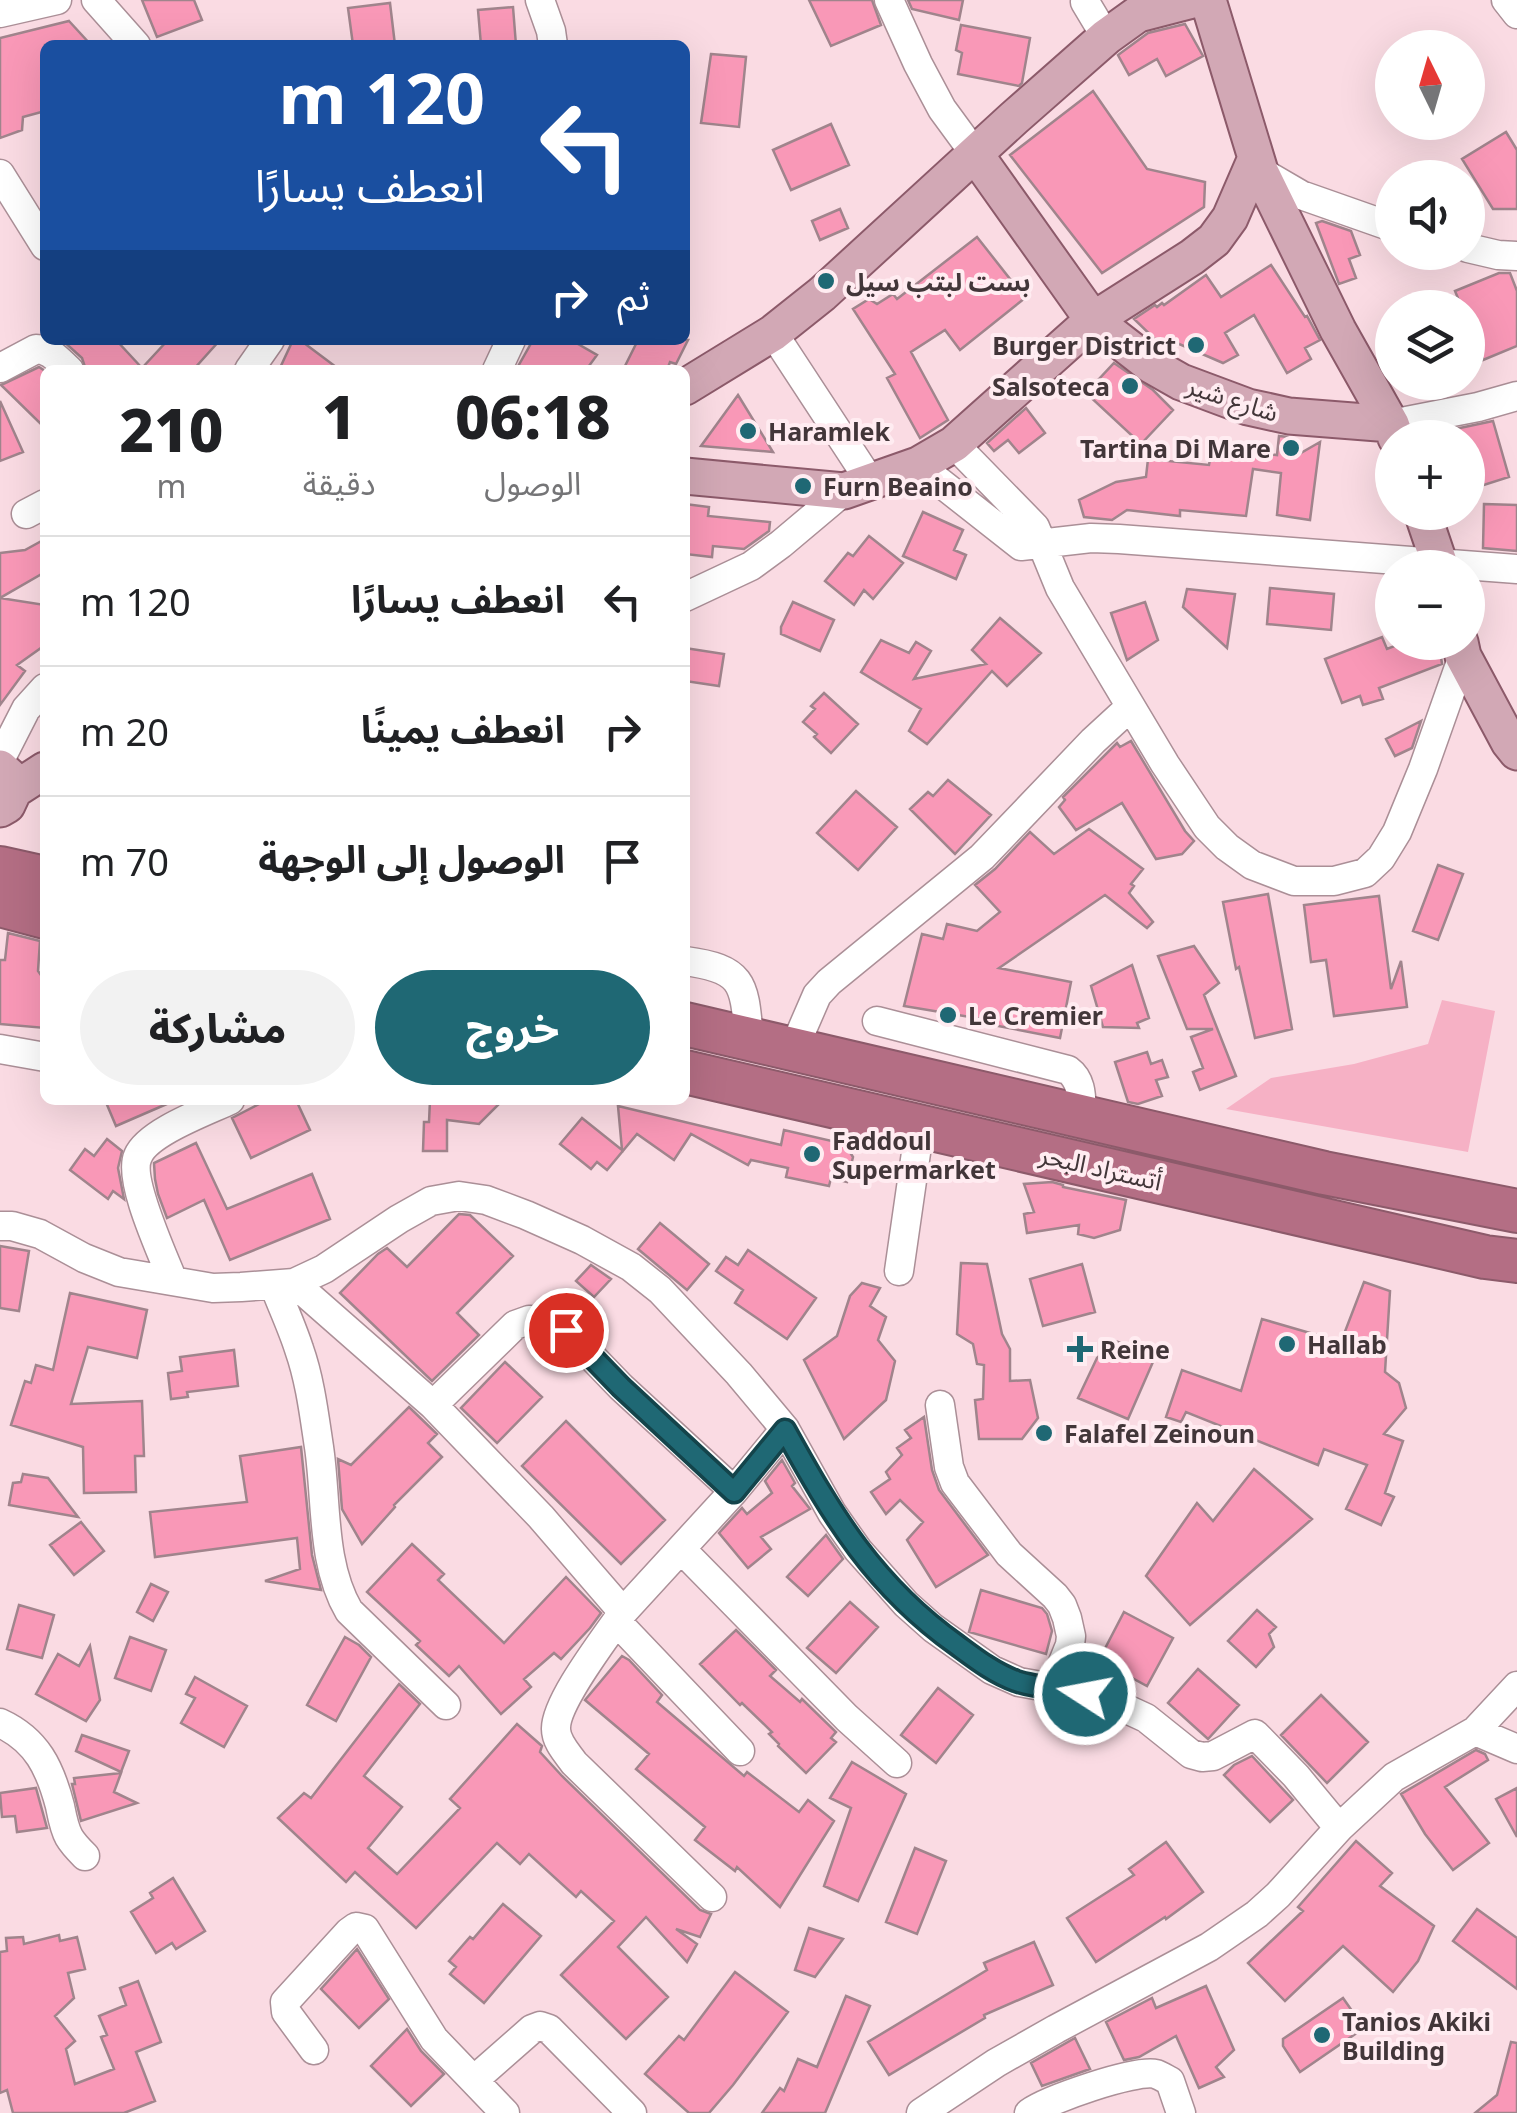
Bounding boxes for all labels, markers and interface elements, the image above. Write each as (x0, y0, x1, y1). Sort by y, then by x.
north arrow (1375, 30, 1485, 140)
map controls (1375, 30, 1485, 660)
text: 120 m (278, 49, 485, 145)
icon: left (520, 80, 650, 210)
text: انعطف يسارًا (255, 154, 485, 215)
button: sound (1375, 160, 1485, 270)
place label: بست لبتب سيل (846, 264, 1031, 298)
text: ثم (617, 269, 650, 321)
icon: right (542, 270, 597, 325)
marker: بست لبتب سيل (815, 270, 837, 292)
button: layers (1375, 290, 1485, 400)
place label: Burger District (992, 328, 1176, 362)
marker: Burger District (1185, 334, 1207, 356)
street label: شارع شير (1181, 367, 1283, 432)
place label: Salsoteca (992, 369, 1110, 403)
text: 1 (322, 375, 356, 457)
text: 06:18 (455, 375, 611, 457)
marker: Salsoteca (1119, 375, 1141, 397)
text: 210 (119, 388, 223, 470)
place label: Haramlek (768, 414, 891, 448)
marker: Haramlek (737, 420, 759, 442)
button: + (1375, 420, 1485, 530)
place label: Tartina Di Mare (1080, 431, 1271, 465)
marker: Tartina Di Mare (1280, 437, 1302, 459)
text: دقيقة (303, 461, 376, 504)
text: الوصول (484, 461, 581, 504)
text: m (156, 464, 186, 507)
place label: Furn Beaino (823, 469, 973, 503)
marker: Furn Beaino (792, 475, 814, 497)
button: − (1375, 550, 1485, 660)
text: انعطف يسارًا (351, 572, 565, 624)
icon: left (595, 574, 650, 629)
text: 120 m (80, 575, 191, 627)
text: انعطف يمينًا (361, 702, 565, 754)
icon: right (595, 704, 650, 759)
text: 20 m (80, 705, 169, 757)
text: الوصول إلى الوجهة (258, 832, 565, 884)
icon: arrive (595, 834, 650, 889)
text: 70 m (80, 835, 169, 887)
button: مشاركة (80, 970, 355, 1085)
button: خروج (375, 970, 650, 1085)
place label: Le Cremier (968, 998, 1103, 1032)
marker: Le Cremier (937, 1004, 959, 1026)
place label: Faddoul Supermarket (832, 1123, 996, 1186)
street label: أتستراد البحر (1036, 1136, 1165, 1198)
marker: Faddoul Supermarket (801, 1143, 823, 1165)
pin (524, 1288, 609, 1373)
icon: arrive (539, 1303, 594, 1358)
place label: Hallab (1307, 1327, 1387, 1361)
place label: Reine (1100, 1332, 1170, 1366)
marker: Hallab (1276, 1333, 1298, 1355)
marker: Reine (1069, 1338, 1091, 1360)
place label: Falafel Zeinoun (1064, 1416, 1255, 1450)
marker: Falafel Zeinoun (1033, 1422, 1055, 1444)
position arrow (1033, 1642, 1137, 1746)
place label: Tanios Akiki Building (1342, 2004, 1491, 2067)
marker: Tanios Akiki Building (1311, 2024, 1333, 2046)

